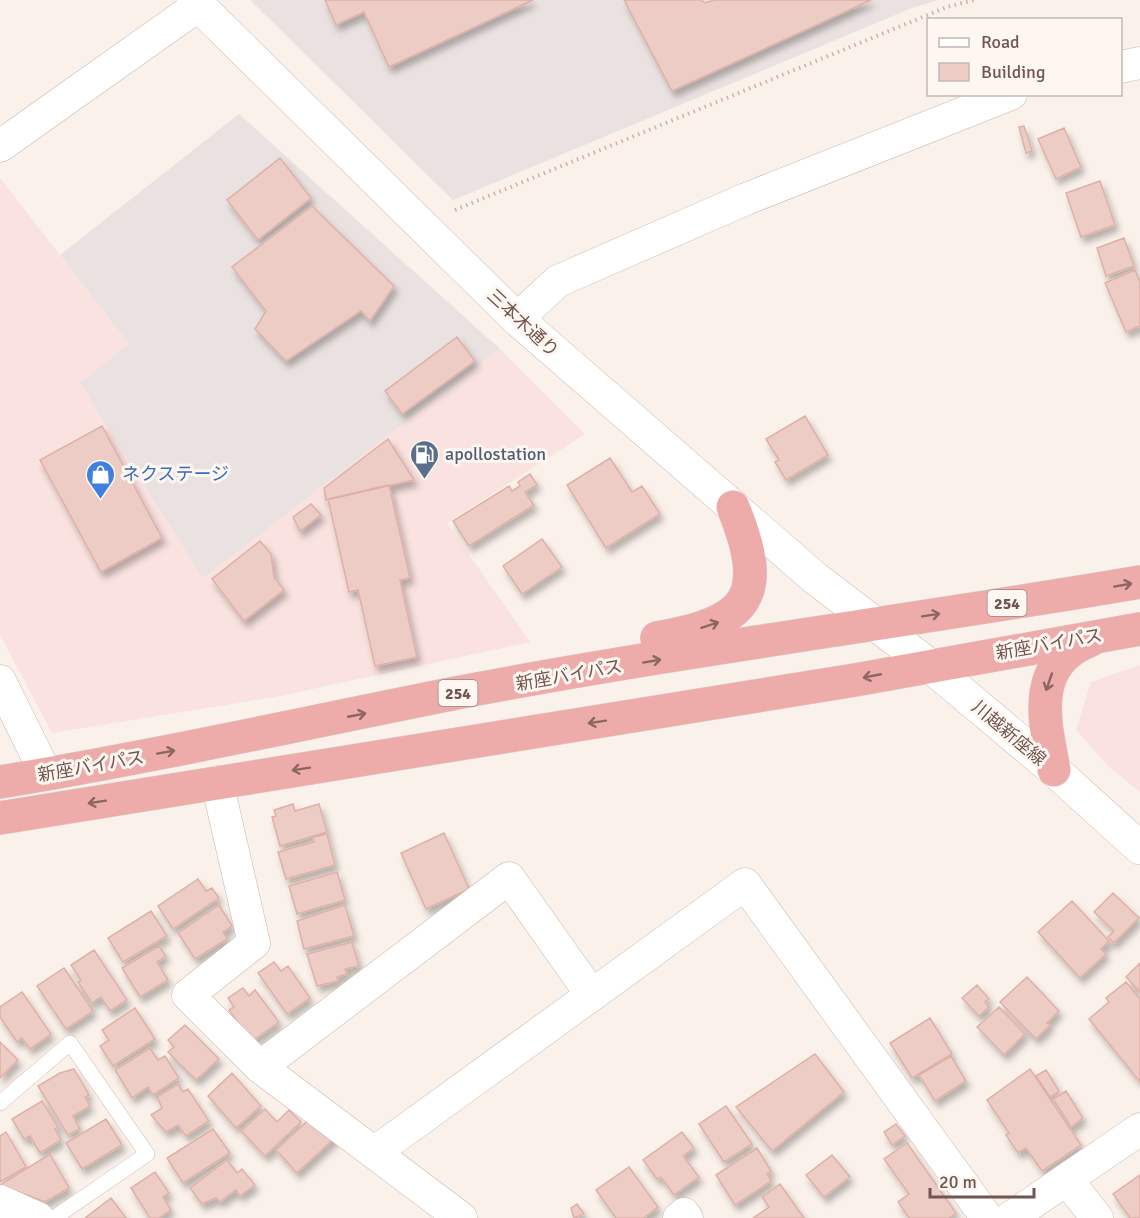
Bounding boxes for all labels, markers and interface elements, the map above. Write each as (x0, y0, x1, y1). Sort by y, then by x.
legend (927, 18, 1122, 96)
text: Road (981, 31, 1020, 53)
text: Building (981, 61, 1045, 83)
street label: 三本木通り (483, 284, 563, 362)
fuel station icon: apollostation (408, 438, 440, 480)
place label: apollostation (445, 443, 546, 465)
shop icon: ネクステージ (85, 458, 117, 500)
place label: ネクステージ (122, 463, 229, 485)
one-way arrow (1113, 579, 1133, 590)
road number: 254 (988, 590, 1026, 616)
one-way arrow (920, 609, 940, 620)
one-way arrow (700, 619, 718, 630)
street label: 新座バイパス (994, 624, 1104, 664)
street label: 新座バイパス (514, 655, 624, 695)
one-way arrow (642, 655, 661, 666)
one-way arrow (863, 671, 882, 682)
one-way arrow (1043, 673, 1054, 692)
road number: 254 (438, 680, 478, 706)
street label: 川越新座線 (967, 696, 1051, 770)
one-way arrow (347, 709, 366, 720)
one-way arrow (587, 716, 607, 727)
street label: 新座バイパス (36, 746, 146, 786)
one-way arrow (155, 747, 175, 758)
one-way arrow (291, 764, 311, 775)
one-way arrow (88, 796, 108, 807)
scale bar (930, 1161, 1034, 1199)
text: 20 m (939, 1171, 977, 1193)

